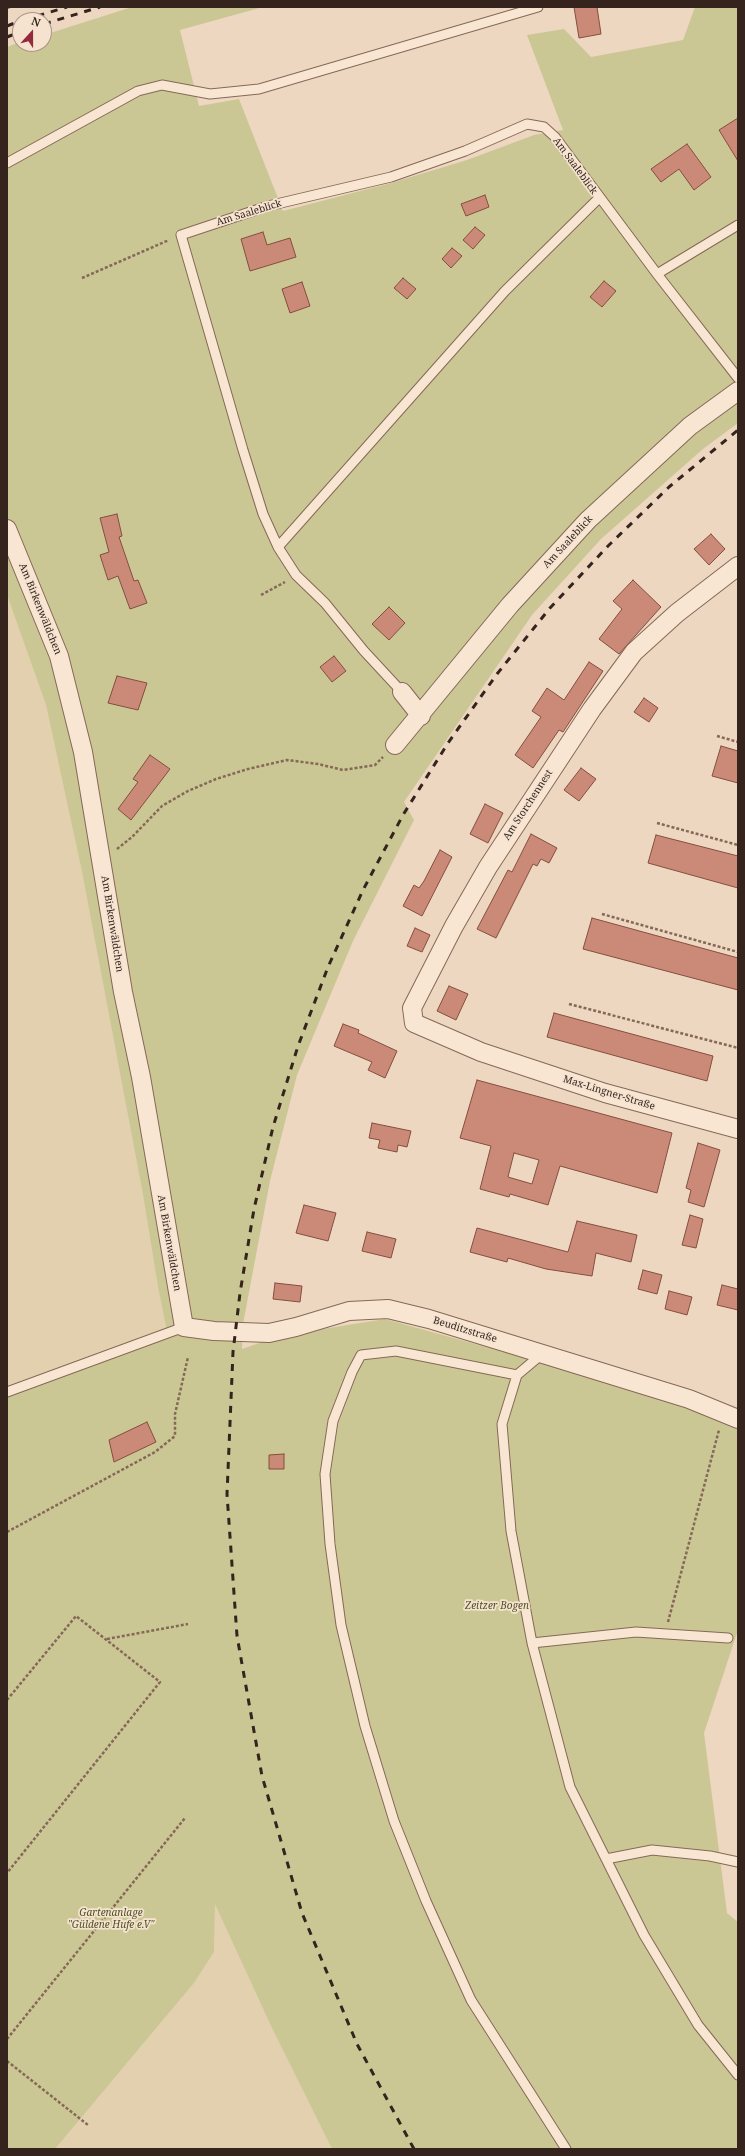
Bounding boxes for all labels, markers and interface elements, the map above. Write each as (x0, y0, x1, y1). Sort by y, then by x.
north arrow (12, 12, 52, 52)
text: N (29, 13, 43, 30)
street label: Am Saaleblick (550, 135, 600, 197)
street label: Am Saaleblick (215, 197, 283, 229)
street label: Am Saaleblick (541, 513, 595, 571)
street label: Am Birkenwäldchen (16, 562, 64, 656)
street label: Am Storchennest (501, 768, 555, 842)
street label: Am Birkenwäldchen (98, 875, 126, 973)
street label: Max-Lingner-Straße (561, 1073, 657, 1113)
street label: Am Birkenwäldchen (155, 1194, 183, 1292)
street label: Beuditzstraße (432, 1315, 498, 1345)
park label: Zeitzer Bogen (465, 1600, 529, 1612)
park label: Gartenanlage "Güldene Hufe e.V" (68, 1907, 154, 1930)

